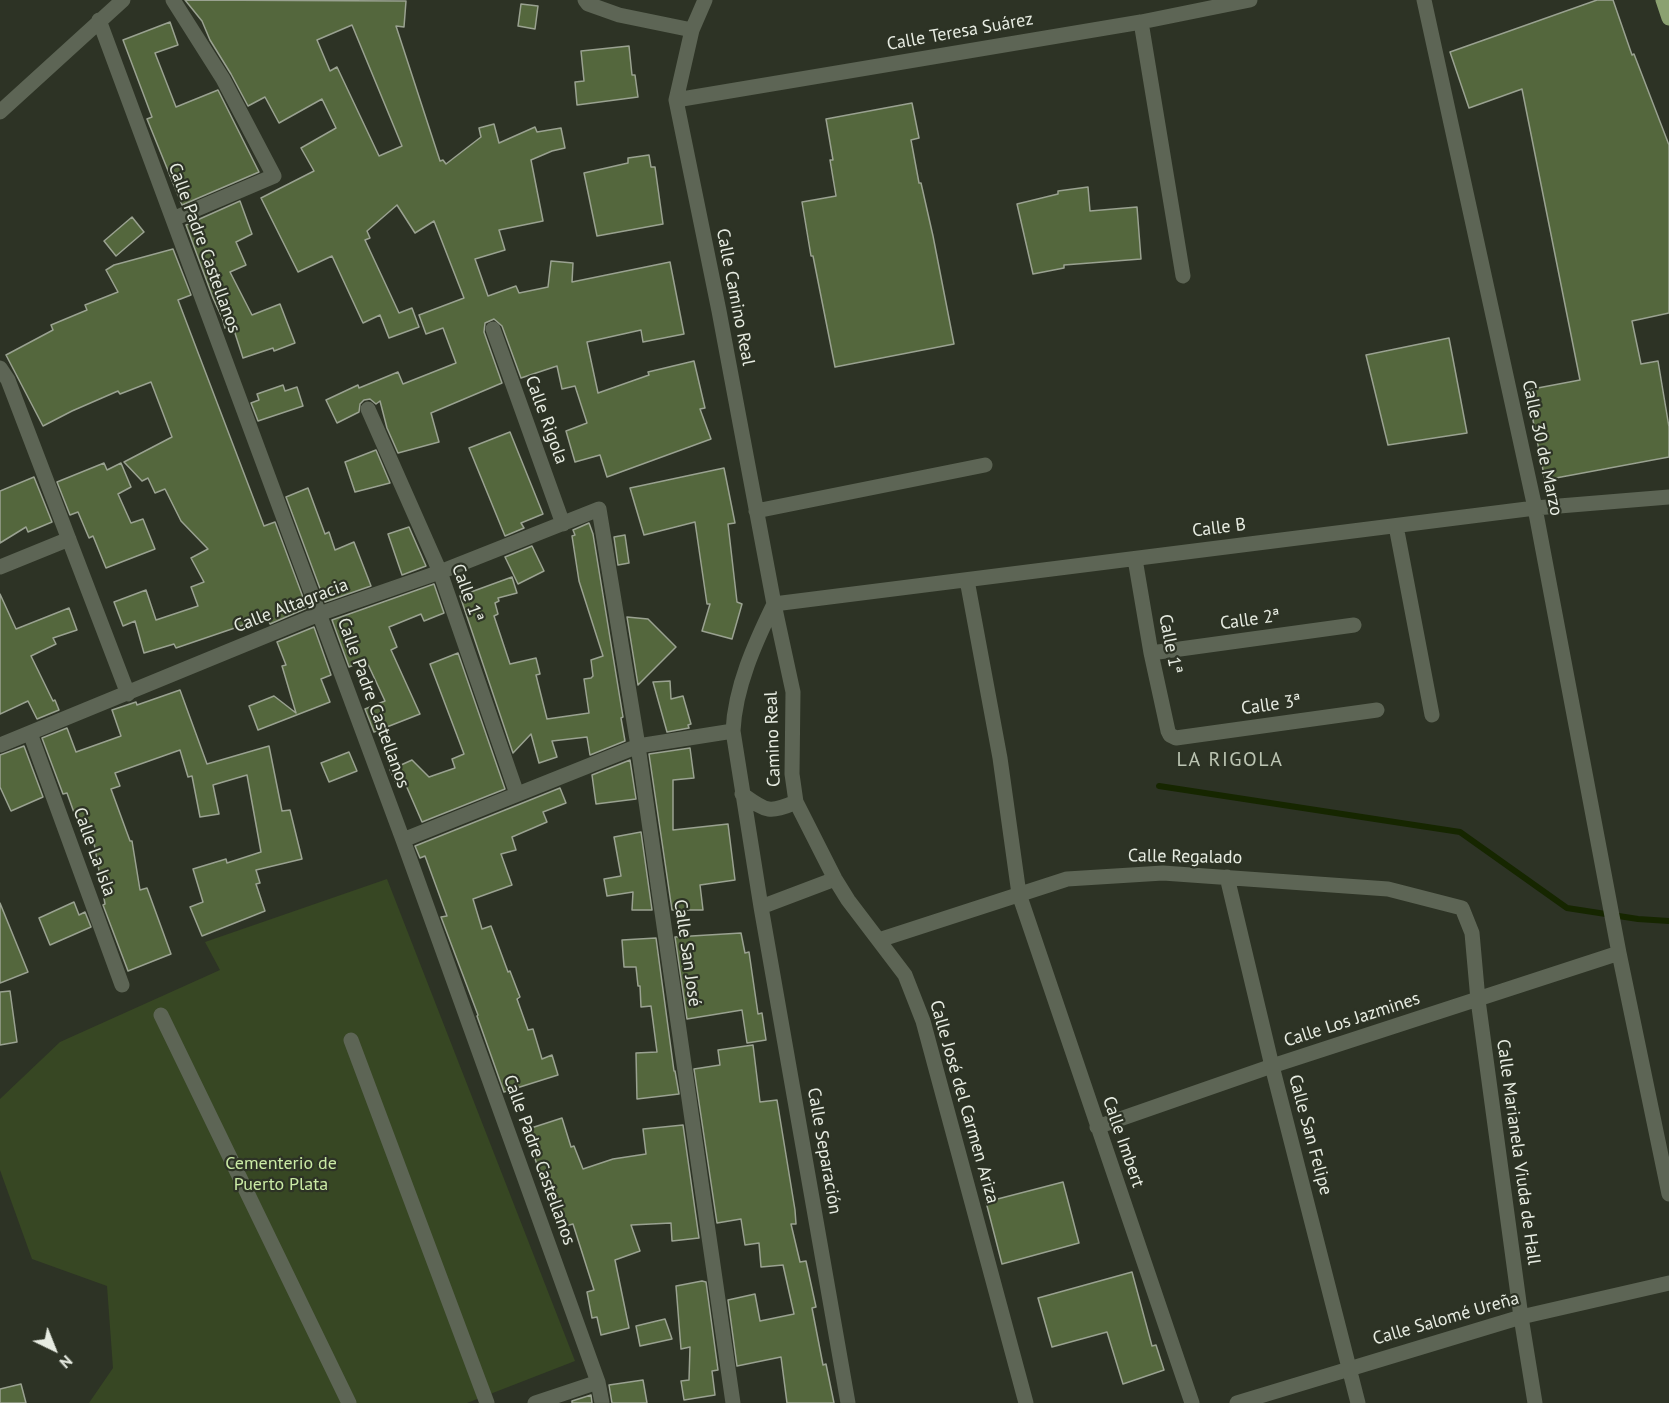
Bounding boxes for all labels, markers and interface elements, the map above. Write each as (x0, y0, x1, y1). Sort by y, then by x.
street label: Calle Teresa Suárez (885, 9, 1035, 55)
street label: Calle Padre Castellanos (163, 160, 245, 336)
street label: Calle Camino Real (711, 227, 759, 367)
street label: Calle Rigola (520, 373, 572, 467)
street label: Calle 30 de Marzo (1517, 378, 1567, 518)
street label: Calle B (1191, 514, 1247, 542)
street label: Calle 1ª (447, 561, 487, 625)
street label: Calle Altagracia (231, 574, 351, 638)
street label: Calle 2ª (1219, 605, 1281, 635)
street label: Calle 1ª (1154, 612, 1186, 676)
street label: Calle Padre Castellanos (332, 615, 414, 791)
street label: Calle 3ª (1240, 690, 1302, 720)
street label: Camino Real (761, 691, 785, 787)
district label: LA RIGOLA (1177, 748, 1283, 772)
street label: Calle La Isla (68, 805, 120, 899)
street label: Calle Regalado (1128, 845, 1242, 869)
street label: Calle San José (669, 898, 705, 1008)
street label: Calle Los Jazmines (1281, 988, 1423, 1052)
street label: Calle José del Carmen Ariza (925, 998, 1003, 1206)
street label: Calle Marianela Viuda de Hall (1491, 1038, 1545, 1266)
street label: Calle Padre Castellanos (498, 1072, 580, 1248)
street label: Calle San Felipe (1284, 1072, 1336, 1198)
street label: Calle Separación (802, 1086, 846, 1216)
street label: Calle Imbert (1097, 1094, 1149, 1190)
park label: Cementerio de Puerto Plata (225, 1153, 337, 1196)
street label: Calle Salomé Ureña (1370, 1288, 1522, 1350)
north arrow (24, 1319, 84, 1379)
text: N (56, 1351, 77, 1373)

